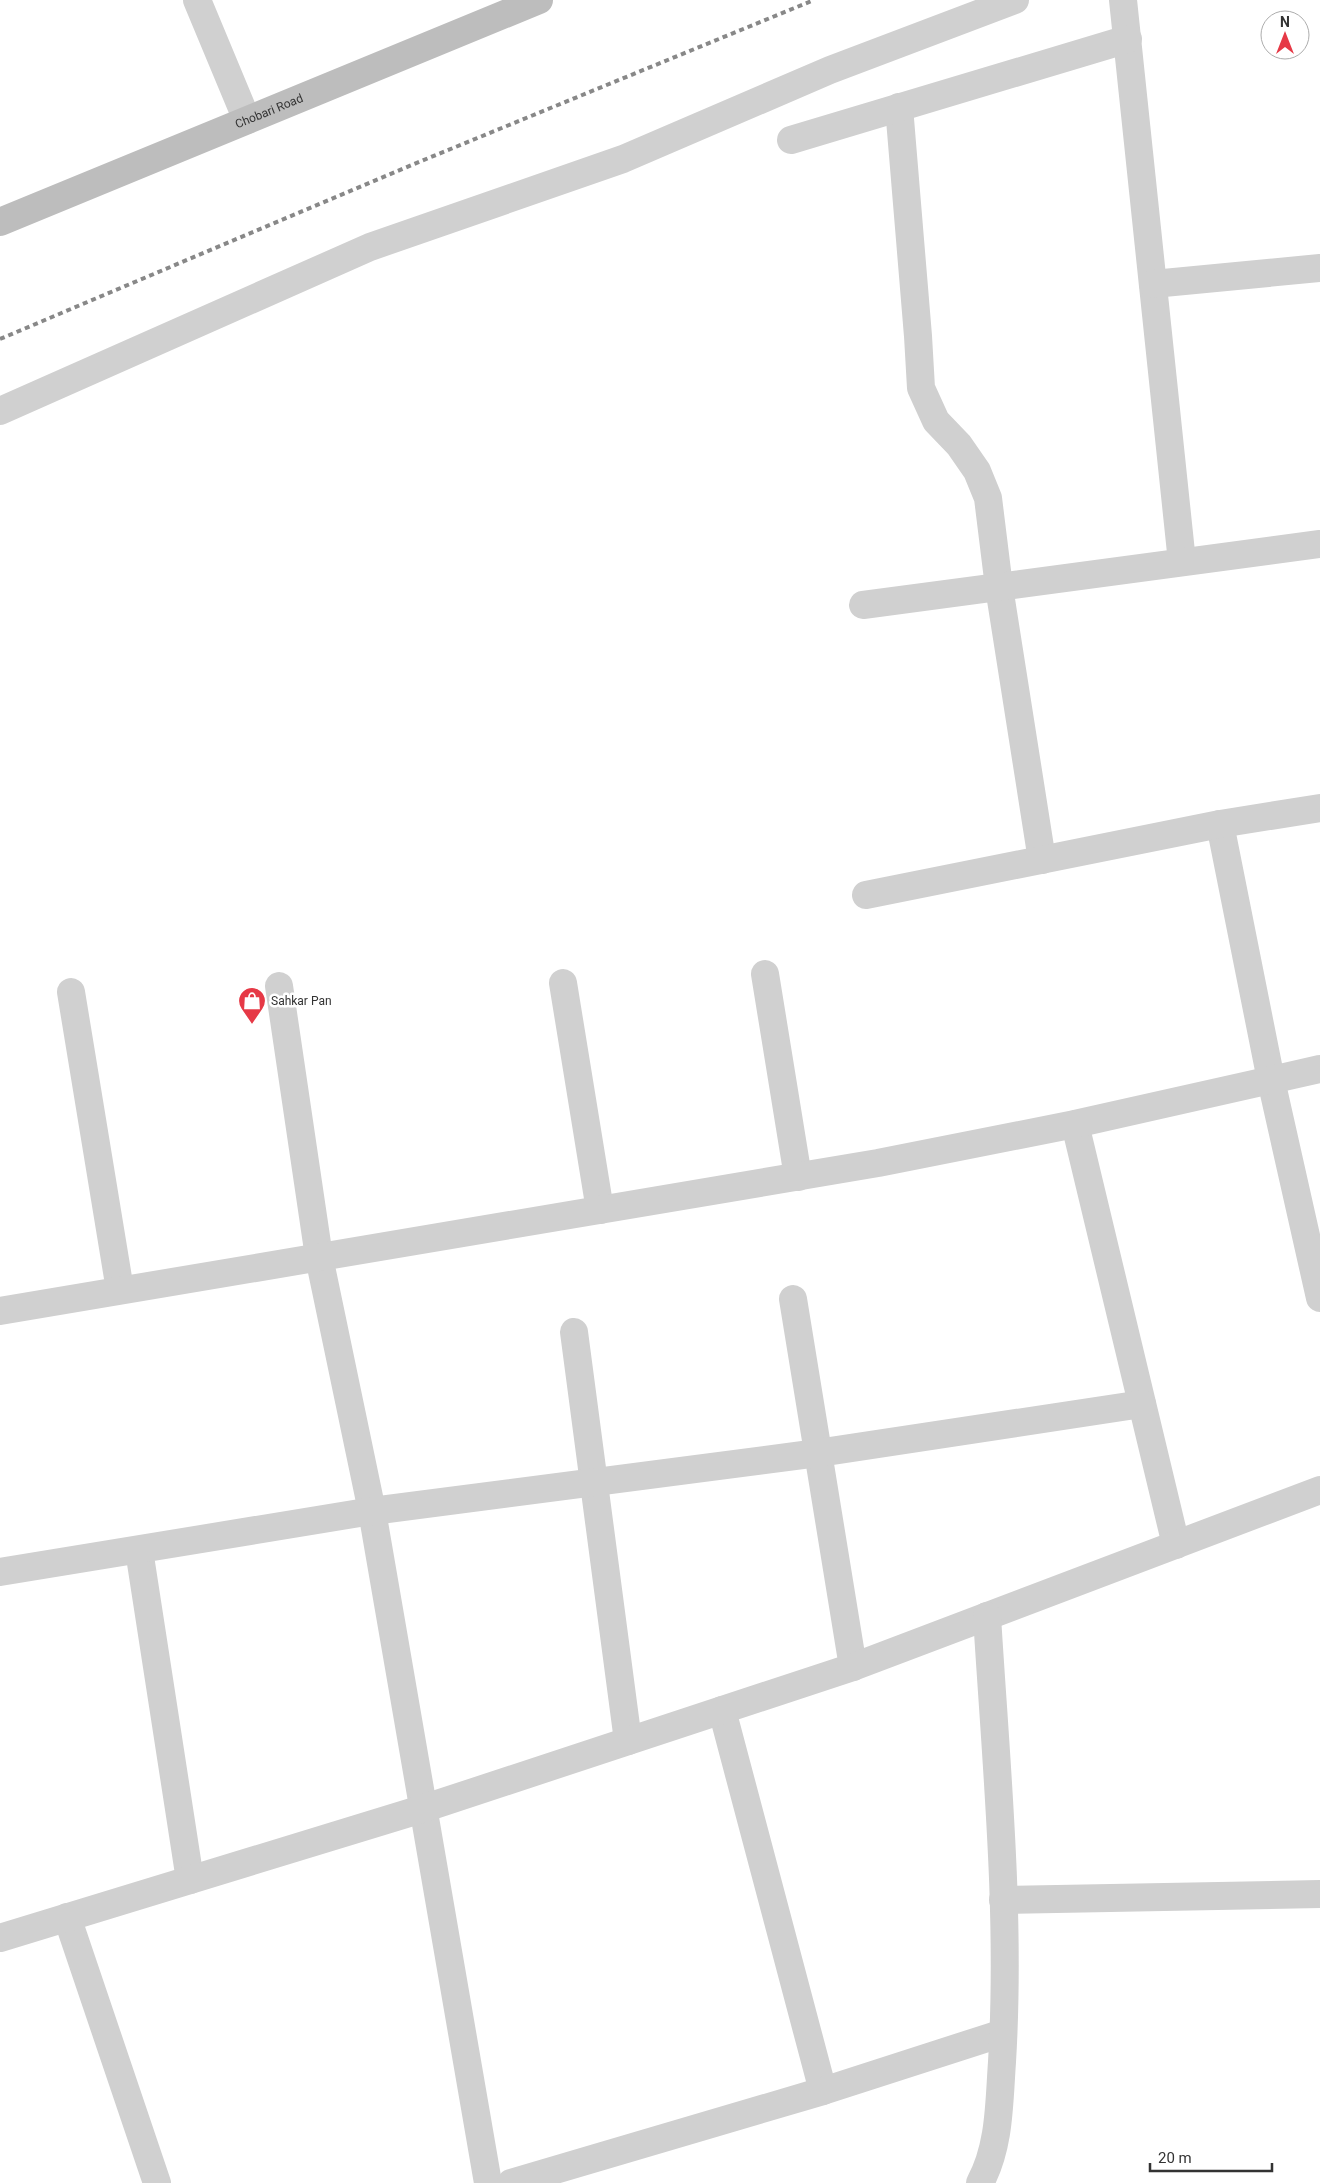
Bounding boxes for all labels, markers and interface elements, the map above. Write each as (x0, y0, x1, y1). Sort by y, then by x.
north arrow (1260, 10, 1310, 60)
text: N (1280, 14, 1290, 30)
street label: Chobari Road (233, 91, 305, 131)
shop icon: Sahkar Pan (237, 986, 267, 1025)
place label: Sahkar Pan (271, 994, 332, 1008)
scale bar (1150, 2140, 1272, 2172)
text: 20 m (1158, 2149, 1192, 2167)

